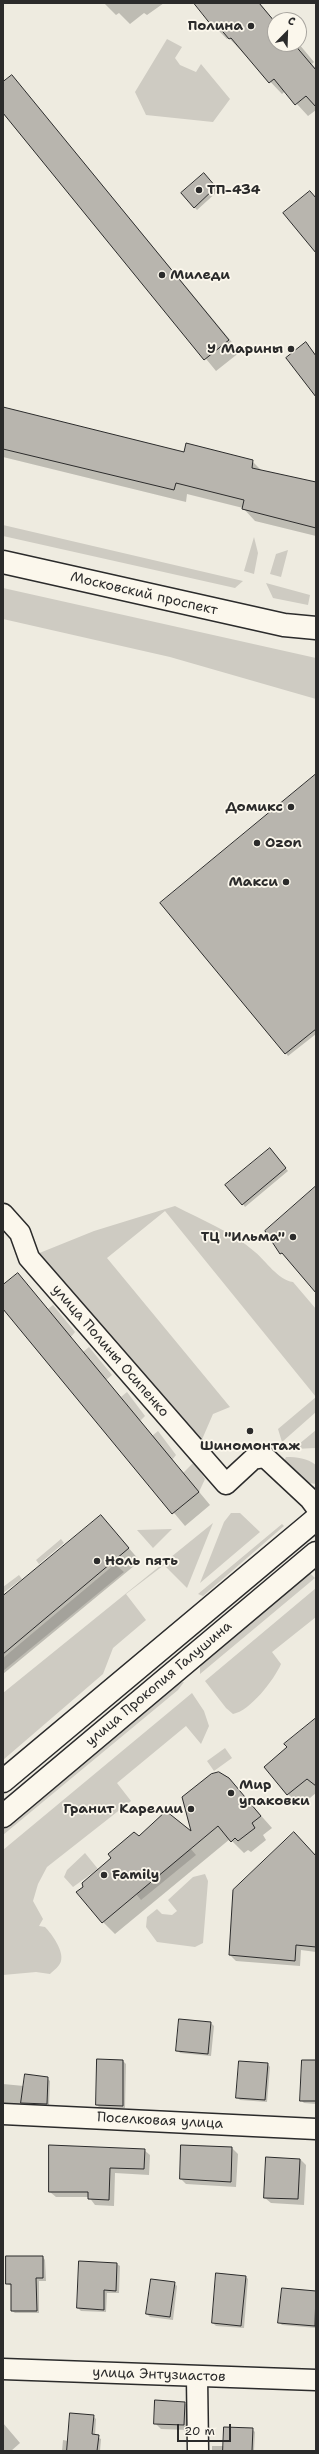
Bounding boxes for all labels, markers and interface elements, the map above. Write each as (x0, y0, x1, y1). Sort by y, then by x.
north arrow (267, 12, 307, 52)
text: С (285, 13, 298, 30)
place label: Полина (188, 18, 243, 34)
marker: Полина (246, 21, 256, 31)
place label: ТП-434 (207, 182, 260, 198)
marker: ТП-434 (194, 185, 204, 195)
place label: Миледи (170, 267, 230, 283)
marker: Миледи (157, 270, 167, 280)
place label: У Марины (207, 341, 283, 357)
marker: У Марины (286, 344, 296, 354)
street label: Московский проспект (69, 569, 219, 619)
place label: Домикс (226, 799, 283, 815)
marker: Домикс (286, 802, 296, 812)
place label: Ozon (265, 835, 302, 851)
marker: Ozon (252, 838, 262, 848)
place label: Макси (228, 874, 278, 890)
marker: Макси (281, 877, 291, 887)
place label: ТЦ "Ильма" (201, 1229, 285, 1245)
marker: ТЦ "Ильма" (288, 1232, 298, 1242)
street label: улица Полины Осипенко (48, 1281, 172, 1421)
marker: Шиномонтаж (245, 1426, 255, 1436)
place label: Шиномонтаж (200, 1438, 300, 1454)
place label: Ноль пять (105, 1553, 178, 1569)
marker: Ноль пять (92, 1556, 102, 1566)
street label: улица Прокопия Галушина (82, 1618, 236, 1750)
place label: Мир упаковки (239, 1777, 310, 1810)
marker: Мир упаковки (226, 1788, 236, 1798)
place label: Гранит Карелии (63, 1801, 183, 1817)
marker: Гранит Карелии (186, 1804, 196, 1814)
place label: Family (112, 1867, 159, 1883)
marker: Family (99, 1870, 109, 1880)
street label: Поселковая улица (96, 2109, 224, 2133)
street label: улица Энтузиастов (92, 2364, 226, 2386)
scale bar (179, 2416, 233, 2442)
text: 20 m (184, 2423, 215, 2439)

